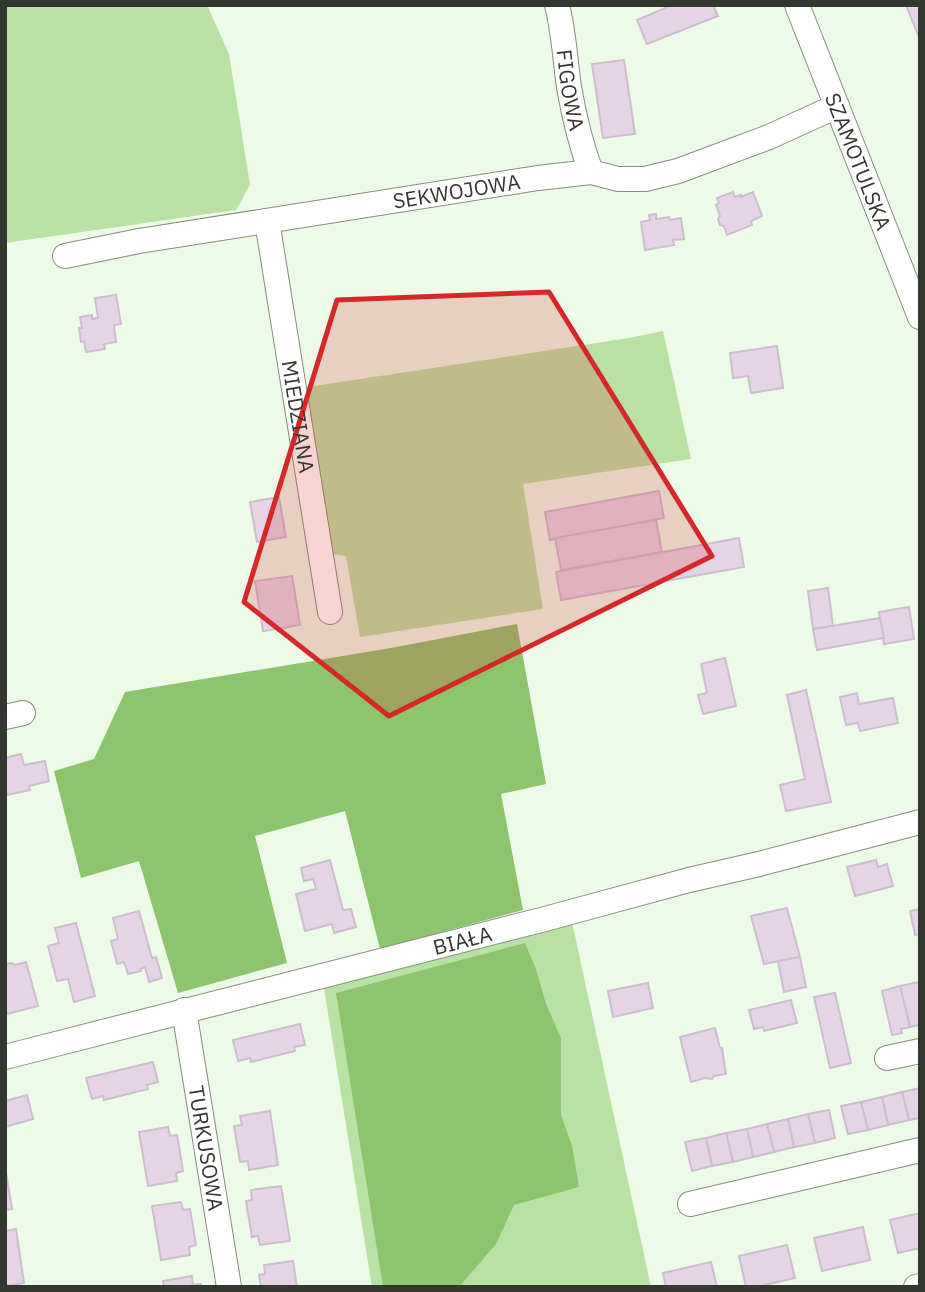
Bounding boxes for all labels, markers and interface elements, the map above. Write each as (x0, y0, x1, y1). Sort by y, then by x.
street label: FIGOWA (551, 48, 592, 133)
street label: SZAMOTULSKA (819, 89, 898, 234)
street label: SEKWOJOWA (391, 167, 522, 215)
street label: MIEDZIANA (276, 358, 321, 475)
street label: BIAŁA (430, 919, 495, 961)
street label: TURKUSOWA (182, 1084, 230, 1213)

